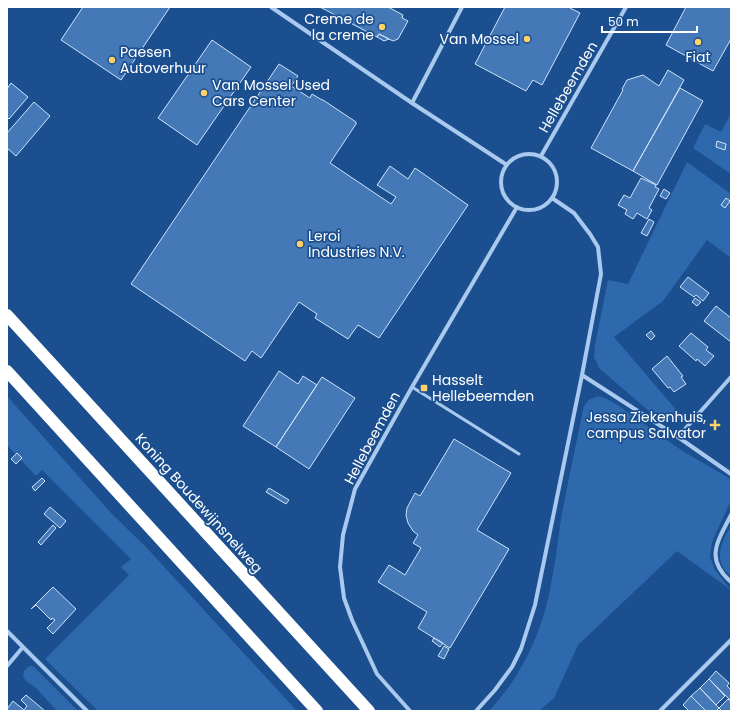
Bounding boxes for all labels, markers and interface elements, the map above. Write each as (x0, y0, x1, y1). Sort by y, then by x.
scale bar (602, 8, 697, 34)
place label: Creme de la creme (304, 9, 374, 45)
text: 50 m (608, 13, 639, 30)
marker: Creme de la creme (377, 22, 387, 32)
place label: Van Mossel (440, 29, 519, 49)
marker: Van Mossel (522, 34, 532, 44)
marker: Fiat (693, 37, 703, 47)
street label: Hellebeemden (534, 38, 602, 136)
place label: Paesen Autoverhuur (120, 42, 206, 78)
place label: Fiat (685, 47, 711, 67)
marker: Paesen Autoverhuur (107, 55, 117, 65)
place label: Van Mossel Used Cars Center (212, 75, 330, 111)
marker: Van Mossel Used Cars Center (199, 88, 209, 98)
place label: Leroi Industries N.V. (308, 226, 405, 262)
marker: Leroi Industries N.V. (295, 239, 305, 249)
place label: Hasselt Hellebeemden (432, 370, 534, 406)
marker: Hasselt Hellebeemden (419, 383, 429, 393)
street label: Hellebeemden (339, 388, 405, 488)
place label: Jessa Ziekenhuis, campus Salvator (586, 407, 706, 443)
marker: Jessa Ziekenhuis, campus Salvator (709, 419, 721, 431)
street label: Koning Boudewijnsnelweg (131, 429, 267, 577)

